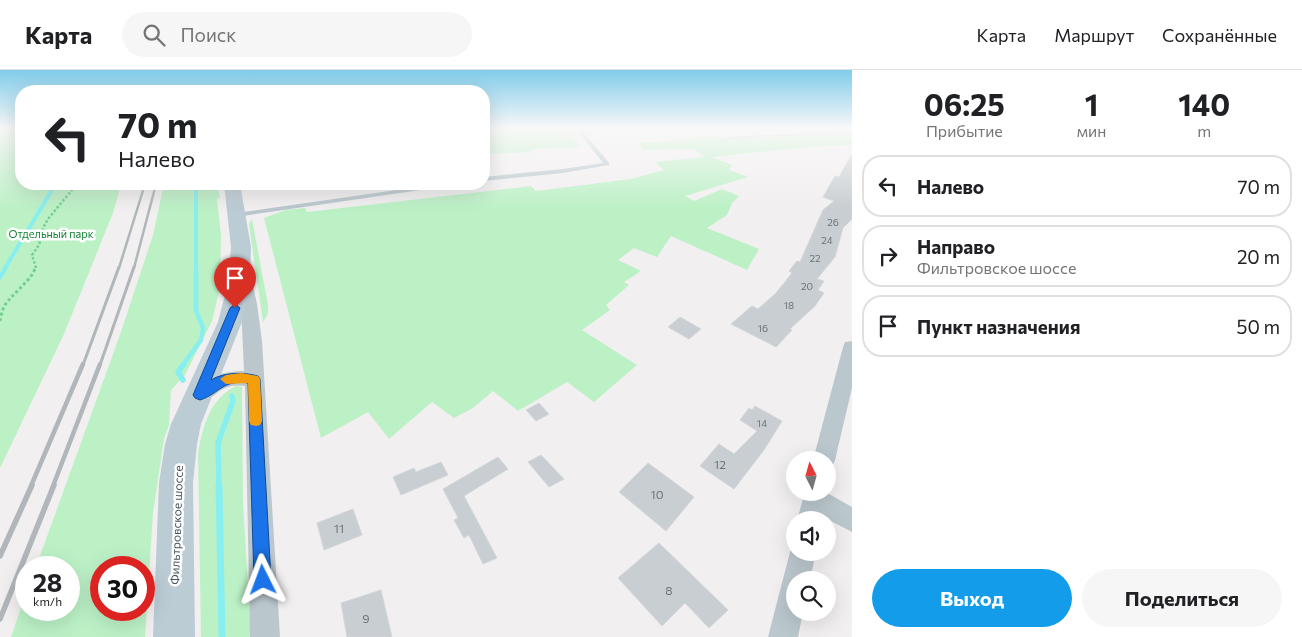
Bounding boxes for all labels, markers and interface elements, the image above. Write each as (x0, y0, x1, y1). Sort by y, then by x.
search box (122, 12, 472, 57)
text: Карта (25, 20, 92, 49)
icon: search (140, 21, 168, 49)
text: Поиск (180, 23, 236, 46)
text: Карта (977, 24, 1026, 46)
text: Маршрут (1054, 24, 1134, 46)
text: Сохранённые (1162, 24, 1277, 46)
text: 06:25 (924, 85, 1005, 122)
text: 1 (1085, 85, 1098, 122)
text: 140 (1178, 85, 1230, 122)
text: 70 m (118, 102, 198, 145)
icon: left (35, 105, 100, 170)
text: Прибытие (926, 121, 1003, 140)
text: мин (1077, 121, 1106, 140)
text: m (1197, 121, 1211, 140)
text: Налево (118, 145, 195, 172)
icon: left (874, 172, 902, 200)
text: Налево (917, 175, 984, 198)
text: 70 m (1237, 175, 1280, 198)
house number: 26 (827, 216, 839, 228)
park label: Отдельный парк (8, 227, 94, 240)
house number: 24 (821, 234, 833, 246)
text: Направо (917, 235, 995, 258)
icon: right (874, 242, 902, 270)
text: 20 m (1237, 245, 1280, 268)
house number: 22 (809, 252, 821, 264)
pin (214, 257, 256, 308)
text: Фильтровское шоссе (917, 258, 1076, 277)
icon: arrive (221, 264, 249, 292)
house number: 20 (801, 280, 813, 292)
house number: 18 (784, 299, 794, 311)
icon: arrive (874, 312, 902, 340)
text: Пункт назначения (917, 315, 1080, 338)
text: 50 m (1236, 315, 1280, 338)
house number: 16 (758, 322, 768, 334)
house number: 14 (757, 417, 767, 429)
north arrow (786, 451, 836, 501)
map controls (786, 451, 836, 621)
house number: 12 (714, 457, 726, 471)
street label: Фильтровское шоссе (167, 465, 185, 585)
house number: 10 (651, 487, 664, 501)
button: sound (786, 511, 836, 561)
house number: 11 (334, 521, 344, 535)
position arrow (236, 553, 288, 605)
speed limit sign: 30 (90, 556, 155, 621)
text: 28 (33, 567, 62, 597)
button: Выход (872, 569, 1072, 627)
button: Поделиться (1082, 569, 1282, 627)
button: search (786, 571, 836, 621)
house number: 8 (665, 583, 673, 597)
text: km/h (33, 594, 62, 608)
house number: 9 (362, 611, 370, 625)

